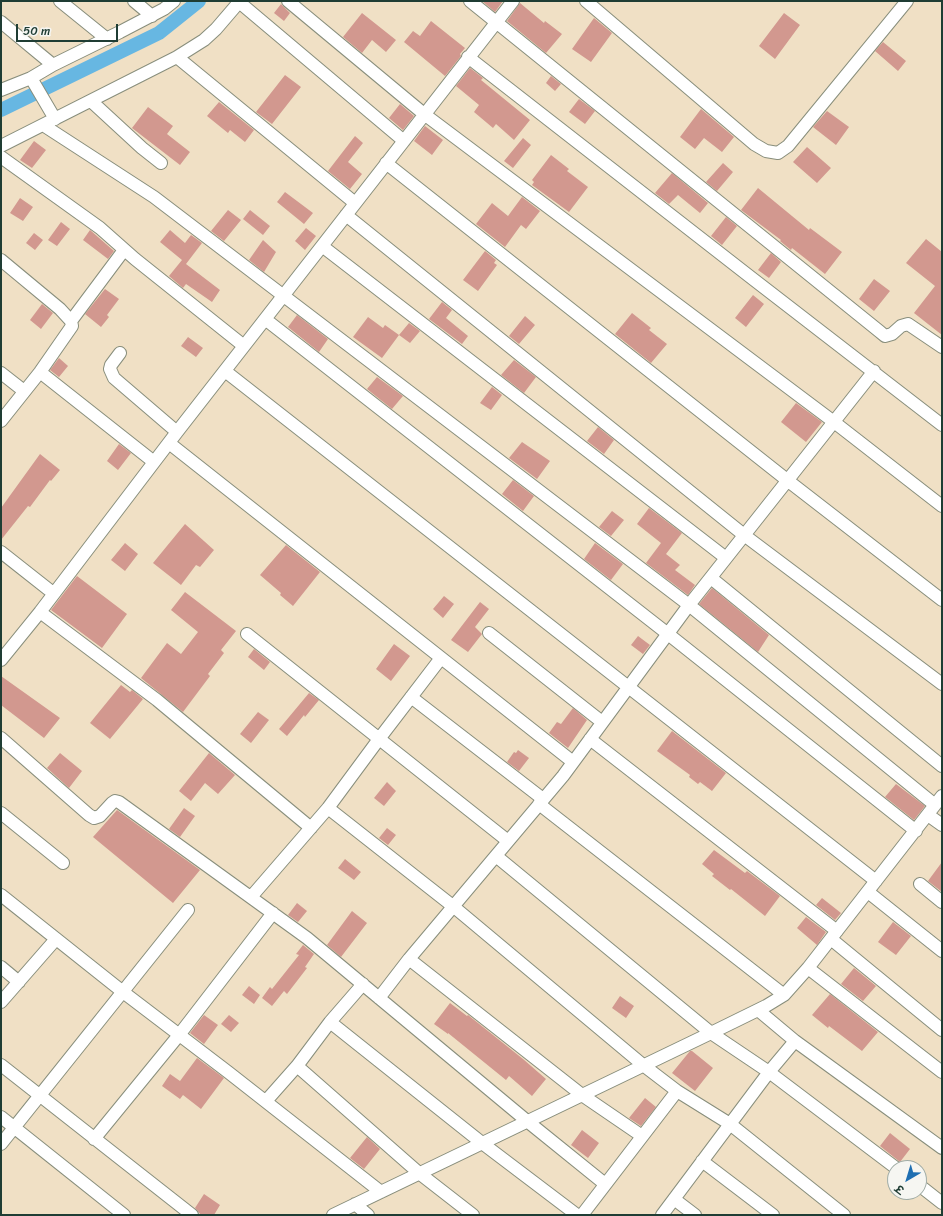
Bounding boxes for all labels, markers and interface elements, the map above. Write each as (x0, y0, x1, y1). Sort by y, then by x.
scale bar (18, 16, 120, 42)
text: 50 m (23, 20, 50, 42)
north arrow (887, 1160, 927, 1200)
text: उ (891, 1179, 909, 1199)

